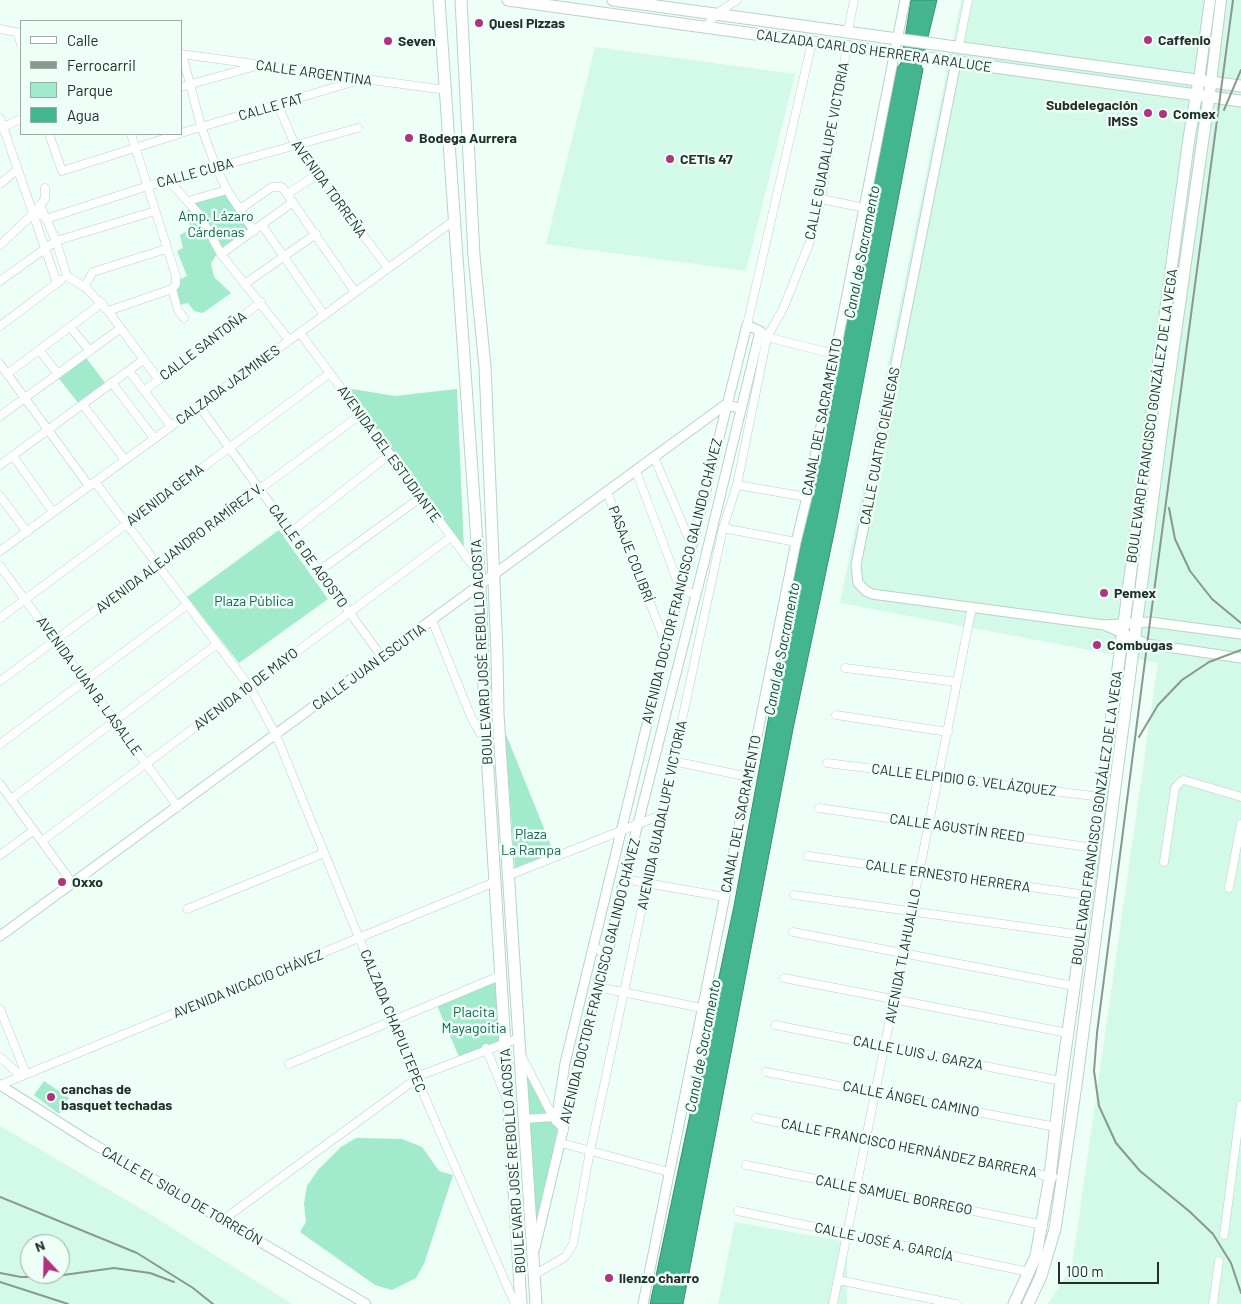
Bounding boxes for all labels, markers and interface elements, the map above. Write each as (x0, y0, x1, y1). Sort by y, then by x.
place label: Quesi Pizzas (489, 15, 565, 31)
marker: Quesi Pizzas (473, 17, 485, 29)
legend (20, 20, 182, 135)
street label: CALZADA CARLOS HERRERA ARALUCE (755, 26, 993, 76)
text: Calle (67, 31, 99, 49)
place label: Caffenio (1158, 32, 1211, 48)
place label: Seven (398, 33, 436, 49)
marker: Caffenio (1142, 34, 1154, 46)
marker: Seven (382, 35, 394, 47)
text: Ferrocarril (67, 56, 136, 74)
street label: CALLE ARGENTINA (255, 57, 373, 89)
street label: CALLE GUADALUPE VICTORIA (802, 61, 852, 241)
text: Parque (67, 81, 113, 99)
street label: CALLE FAT (237, 90, 305, 124)
place label: Subdelegación IMSS (1046, 97, 1138, 130)
text: Agua (67, 106, 100, 124)
place label: Comex (1173, 106, 1216, 122)
marker: Subdelegación IMSS (1142, 107, 1154, 119)
marker: Comex (1157, 108, 1169, 120)
place label: Bodega Aurrera (419, 130, 517, 146)
marker: Bodega Aurrera (403, 132, 415, 144)
street label: AVENIDA TORREÑA (288, 137, 370, 241)
place label: CETis 47 (680, 151, 733, 167)
marker: CETis 47 (664, 153, 676, 165)
street label: CALLE CUBA (155, 155, 235, 191)
water label: Canal de Sacramento (840, 184, 884, 320)
park label: Amp. Lázaro Cárdenas (178, 208, 254, 240)
street label: BOULEVARD FRANCISCO GONZÁLEZ DE LA VEGA (1123, 268, 1181, 564)
street label: CALLE SANTOÑA (156, 308, 250, 384)
street label: CANAL DEL SACRAMENTO (798, 337, 846, 497)
street label: CALZADA JAZMINES (173, 342, 283, 428)
street label: CALLE CUATRO CIÉNEGAS (856, 366, 904, 526)
street label: AVENIDA DEL ESTUDIANTE (334, 382, 444, 526)
street label: AVENIDA DOCTOR FRANCISCO GALINDO CHÁVEZ (638, 437, 726, 725)
street label: AVENIDA GEMA (123, 460, 207, 530)
street label: AVENIDA ALEJANDRO RAMÍREZ V. (92, 479, 268, 617)
street label: CALLE 6 DE AGOSTO (265, 501, 351, 611)
street label: PASAJE COLIBRÍ (605, 503, 657, 605)
street label: BOULEVARD JOSÉ REBOLLO ACOSTA (468, 539, 496, 765)
water label: Canal de Sacramento (760, 581, 804, 717)
place label: Pemex (1114, 585, 1156, 601)
marker: Pemex (1098, 587, 1110, 599)
park label: Plaza Pública (214, 593, 294, 609)
street label: AVENIDA JUAN B. LASALLE (33, 613, 145, 759)
street label: CALLE JUAN ESCUTIA (309, 620, 429, 714)
place label: Combugas (1107, 637, 1173, 653)
marker: Combugas (1091, 639, 1103, 651)
street label: AVENIDA 10 DE MAYO (190, 644, 302, 734)
street label: BOULEVARD FRANCISCO GONZÁLEZ DE LA VEGA (1068, 670, 1126, 966)
street label: AVENIDA GUADALUPE VICTORIA (634, 719, 690, 911)
street label: CANAL DEL SACRAMENTO (717, 734, 765, 894)
street label: CALLE ELPIDIO G. VELÁZQUEZ (871, 760, 1057, 800)
street label: CALLE AGUSTÍN REED (888, 810, 1026, 846)
park label: Plaza La Rampa (501, 826, 561, 859)
street label: AVENIDA DOCTOR FRANCISCO GALINDO CHÁVEZ (556, 837, 644, 1125)
street label: CALLE ERNESTO HERRERA (864, 856, 1032, 896)
place label: Oxxo (72, 874, 103, 890)
marker: Oxxo (56, 876, 68, 888)
street label: AVENIDA TLAHUALILO (882, 887, 924, 1025)
street label: AVENIDA NICACIO CHÁVEZ (171, 946, 325, 1022)
street label: CALZADA CHAPULTEPEC (357, 947, 429, 1095)
water label: Canal de Sacramento (681, 978, 725, 1114)
park label: Placita Mayagoitia (441, 1004, 507, 1036)
street label: CALLE LUIS J. GARZA (852, 1032, 984, 1074)
street label: BOULEVARD JOSÉ REBOLLO ACOSTA (497, 1048, 529, 1274)
street label: CALLE ÁNGEL CAMINO (841, 1078, 981, 1120)
place label: canchas de basquet techadas (61, 1081, 172, 1114)
marker: canchas de basquet techadas (45, 1091, 57, 1103)
street label: CALLE FRANCISCO HERNÁNDEZ BARRERA (779, 1115, 1039, 1181)
street label: CALLE EL SIGLO DE TORREÓN (99, 1143, 265, 1249)
street label: CALLE SAMUEL BORREGO (814, 1172, 974, 1218)
street label: CALLE JOSÉ A. GARCÍA (813, 1219, 955, 1265)
north arrow (20, 1234, 70, 1284)
text: N (32, 1236, 47, 1255)
scale bar (1061, 1252, 1162, 1284)
text: 100 m (1066, 1262, 1104, 1280)
place label: lienzo charro (619, 1270, 699, 1286)
marker: lienzo charro (603, 1272, 615, 1284)

